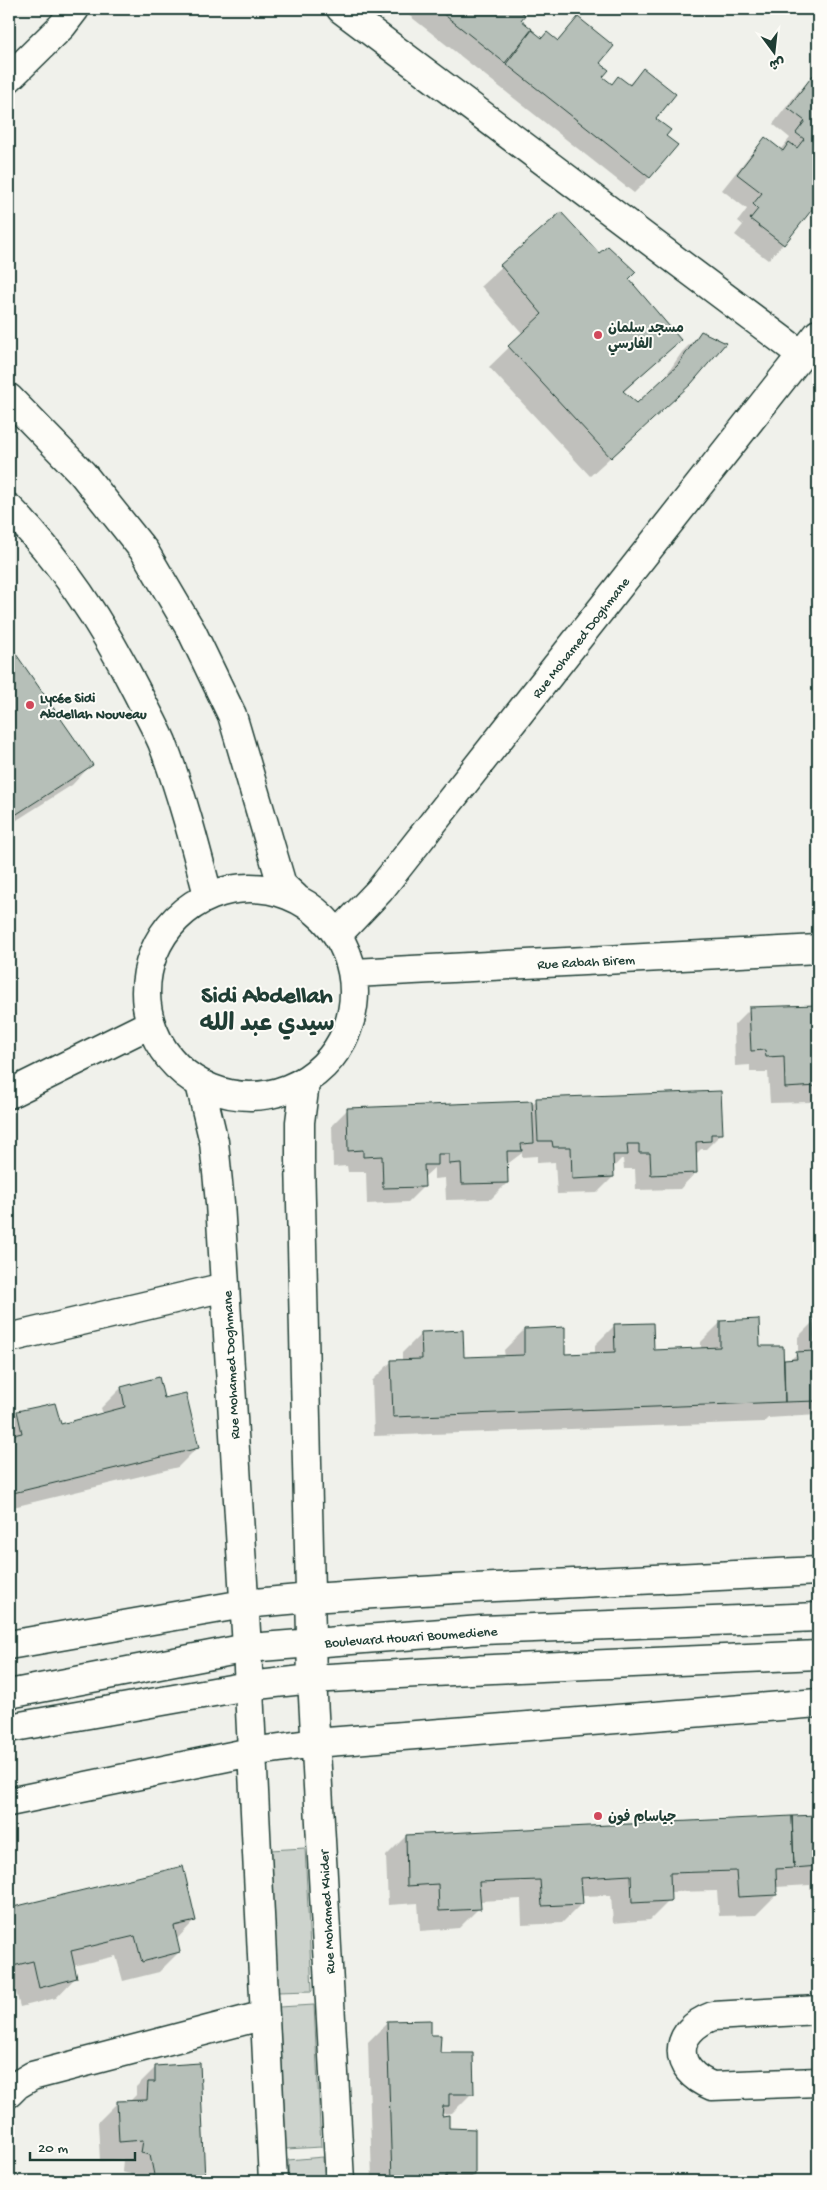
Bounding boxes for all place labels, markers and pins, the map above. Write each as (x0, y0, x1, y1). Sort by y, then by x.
place label: مسجد سلمان الفارسي (608, 321, 684, 356)
marker: مسجد سلمان الفارسي (592, 329, 604, 341)
place label: Lycée Sidi Abdellah Nouveau (39, 691, 147, 724)
marker: Lycée Sidi Abdellah Nouveau (24, 699, 36, 711)
place label: جياسام فون (608, 1808, 676, 1827)
marker: جياسام فون (592, 1810, 604, 1822)

